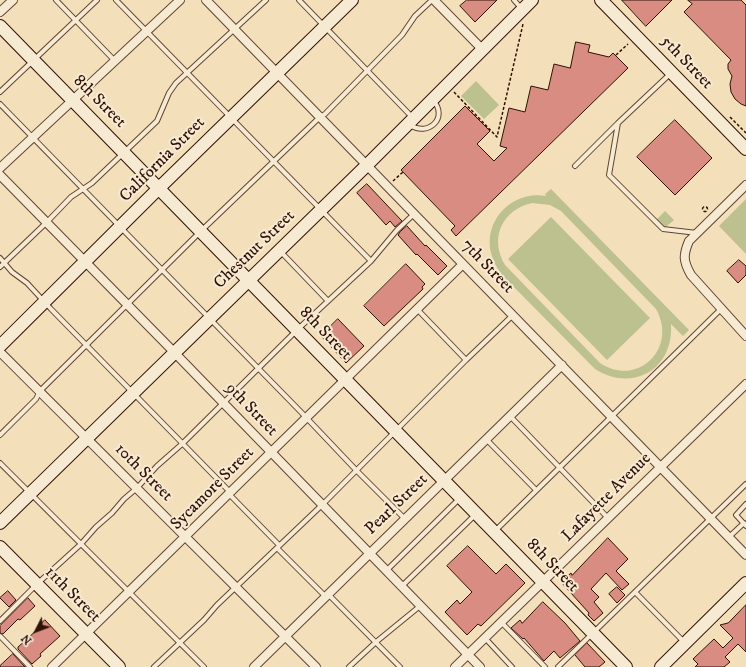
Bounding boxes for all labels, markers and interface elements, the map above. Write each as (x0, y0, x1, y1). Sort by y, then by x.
street label: 5th Street (656, 32, 716, 94)
street label: 8th Street (68, 71, 130, 133)
street label: California Street (116, 113, 210, 207)
street label: Chestnut Street (210, 206, 300, 294)
street label: 7th Street (456, 236, 518, 298)
street label: 8th Street (294, 303, 356, 365)
street label: 9th Street (220, 379, 282, 441)
street label: 10th Street (110, 440, 176, 506)
street label: Sycamore Street (167, 443, 259, 535)
street label: Lafayette Avenue (558, 449, 656, 547)
street label: Pearl Street (361, 470, 433, 540)
street label: 8th Street (521, 535, 583, 597)
street label: 11th Street (40, 563, 104, 627)
north arrow (16, 611, 56, 651)
text: N (19, 631, 35, 647)

